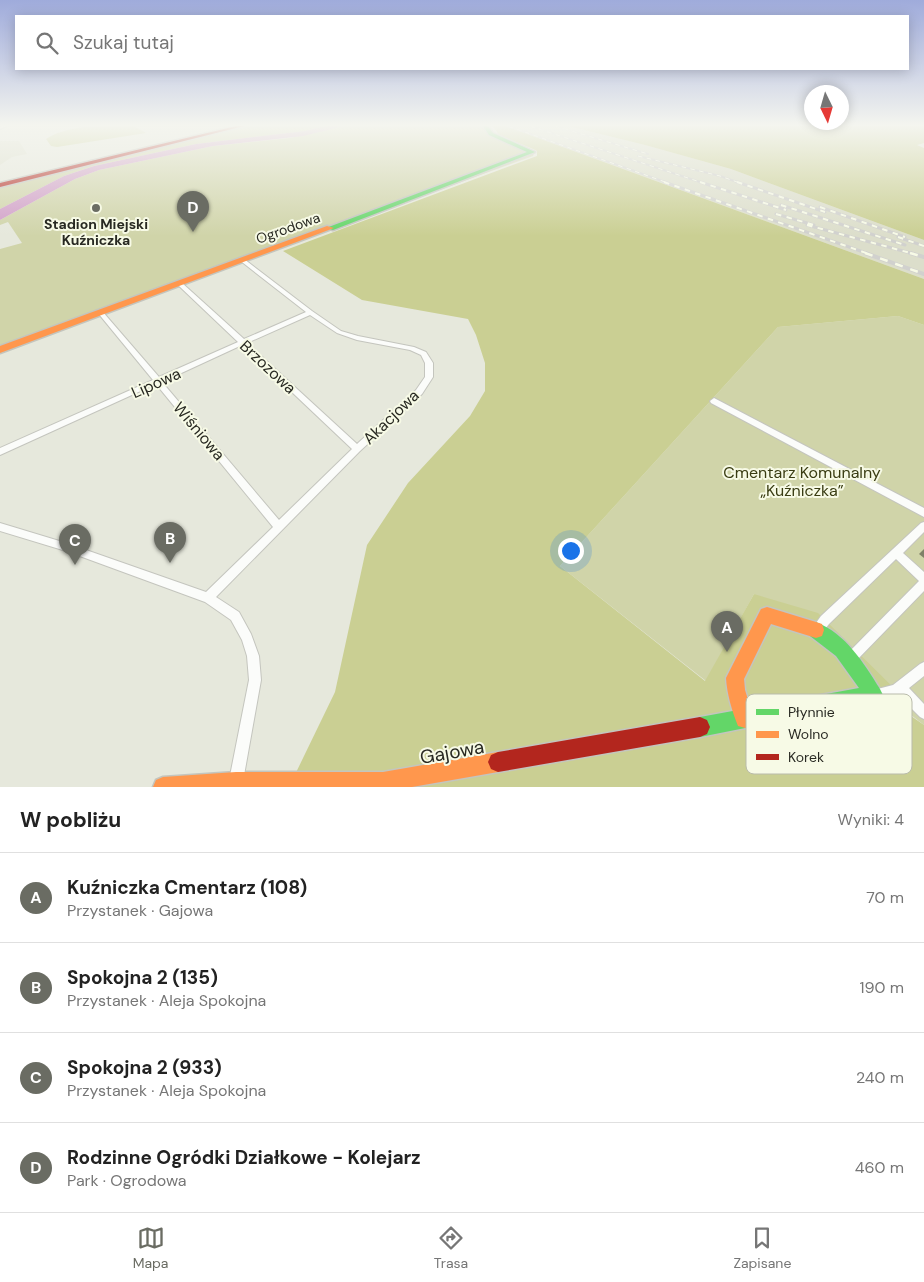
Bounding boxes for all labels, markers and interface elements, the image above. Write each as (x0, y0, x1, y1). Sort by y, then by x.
search box (15, 15, 909, 70)
icon: search (33, 29, 61, 57)
text: Szukaj tutaj (73, 30, 174, 55)
north arrow (804, 85, 849, 130)
pin: D (177, 191, 209, 232)
marker: Stadion Miejski Kuźniczka (90, 202, 102, 214)
street label: Ogrodowa (254, 208, 322, 248)
place label: Stadion Miejski Kuźniczka (44, 215, 148, 249)
street label: Brzozowa (235, 336, 301, 398)
street label: Lipowa (128, 363, 184, 403)
street label: Akacjowa (358, 385, 424, 449)
street label: Wiśniowa (168, 397, 230, 465)
park label: Cmentarz Komunalny „Kuźniczka” (723, 462, 881, 501)
pin: B (154, 522, 186, 563)
pin: C (59, 524, 91, 565)
your location (558, 538, 584, 564)
pin: A (711, 611, 743, 652)
legend (746, 694, 912, 774)
text: Płynnie (788, 703, 835, 721)
text: Wolno (788, 725, 829, 743)
street label: Gajowa (418, 734, 486, 770)
text: Korek (788, 748, 824, 766)
text: W pobliżu (20, 806, 121, 834)
text: Wyniki: 4 (837, 809, 904, 830)
text: Kuźniczka Cmentarz (108) (67, 875, 307, 900)
text: A (30, 887, 42, 908)
text: 70 m (866, 887, 904, 908)
text: Przystanek · Gajowa (67, 900, 213, 921)
text: Spokojna 2 (135) (67, 965, 218, 990)
text: B (31, 977, 41, 998)
text: 190 m (860, 977, 904, 998)
text: Przystanek · Aleja Spokojna (67, 990, 266, 1011)
text: Spokojna 2 (933) (67, 1055, 222, 1080)
text: C (30, 1067, 42, 1088)
text: 240 m (856, 1067, 904, 1088)
text: Przystanek · Aleja Spokojna (67, 1080, 266, 1101)
text: Rodzinne Ogródki Działkowe - Kolejarz (67, 1145, 421, 1170)
text: D (30, 1157, 42, 1178)
text: 460 m (855, 1157, 904, 1178)
text: Park · Ogrodowa (67, 1170, 187, 1191)
tab: Mapa (133, 1224, 168, 1272)
tab: Trasa (434, 1224, 468, 1272)
tab: Zapisane (733, 1224, 791, 1272)

